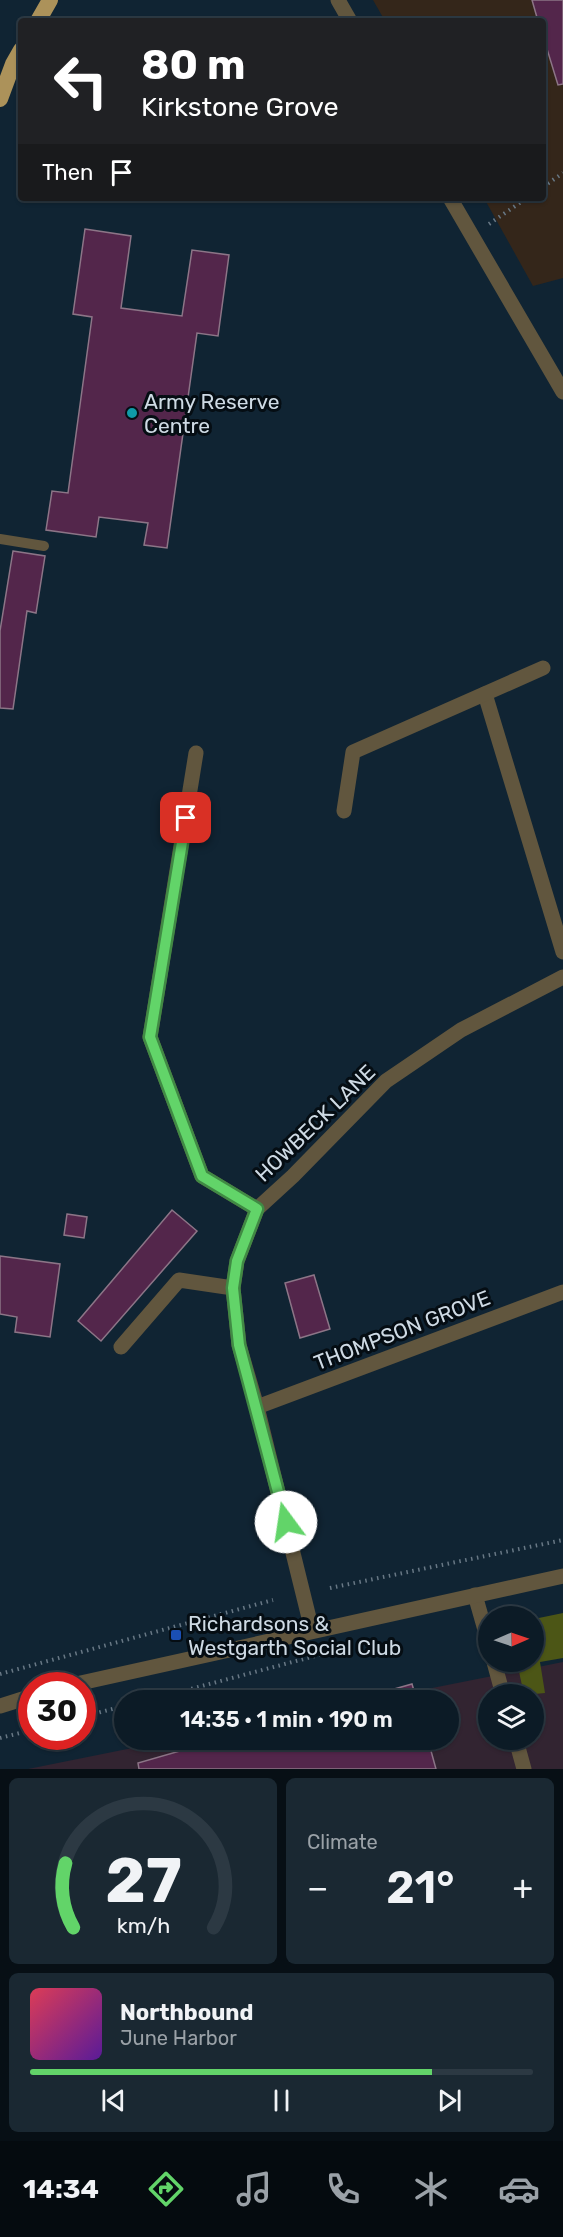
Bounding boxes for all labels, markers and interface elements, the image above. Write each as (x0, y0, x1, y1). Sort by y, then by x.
text: 80 m (141, 40, 245, 90)
icon: left (42, 42, 120, 120)
text: Kirkstone Grove (141, 91, 339, 123)
icon: arrive (105, 156, 138, 189)
text: Then (42, 159, 93, 186)
place label: Army Reserve Centre (144, 389, 279, 438)
marker: Army Reserve Centre (125, 406, 139, 420)
pin (160, 792, 211, 843)
icon: arrive (169, 801, 202, 834)
street label: HOWBECK LANE (250, 1059, 380, 1187)
street label: THOMPSON GROVE (310, 1285, 494, 1375)
position arrow (254, 1490, 318, 1554)
north arrow (478, 1606, 544, 1672)
map controls (478, 1606, 544, 1750)
place label: Richardsons & Westgarth Social Club (188, 1611, 401, 1660)
marker: Richardsons & Westgarth Social Club (169, 1628, 183, 1642)
speed limit sign: 30 (18, 1672, 96, 1750)
button: layers (478, 1684, 544, 1750)
text: 14:35 · 1 min · 190 m (180, 1706, 393, 1733)
text: Climate (307, 1830, 378, 1854)
text: 27 (105, 1844, 181, 1918)
text: 21° (386, 1861, 455, 1914)
text: − (307, 1868, 328, 1907)
text: + (512, 1868, 533, 1907)
text: km/h (116, 1913, 170, 1938)
text: Northbound (120, 1999, 253, 2026)
text: June Harbor (120, 2026, 237, 2050)
icon: previous (97, 2084, 130, 2117)
icon: pause (265, 2084, 298, 2117)
icon: next (433, 2084, 466, 2117)
icon: directions (145, 2168, 187, 2210)
icon: music (233, 2168, 275, 2210)
icon: phone (322, 2168, 364, 2210)
icon: climate (410, 2168, 452, 2210)
icon: car (498, 2168, 540, 2210)
text: 14:34 (23, 2173, 99, 2205)

